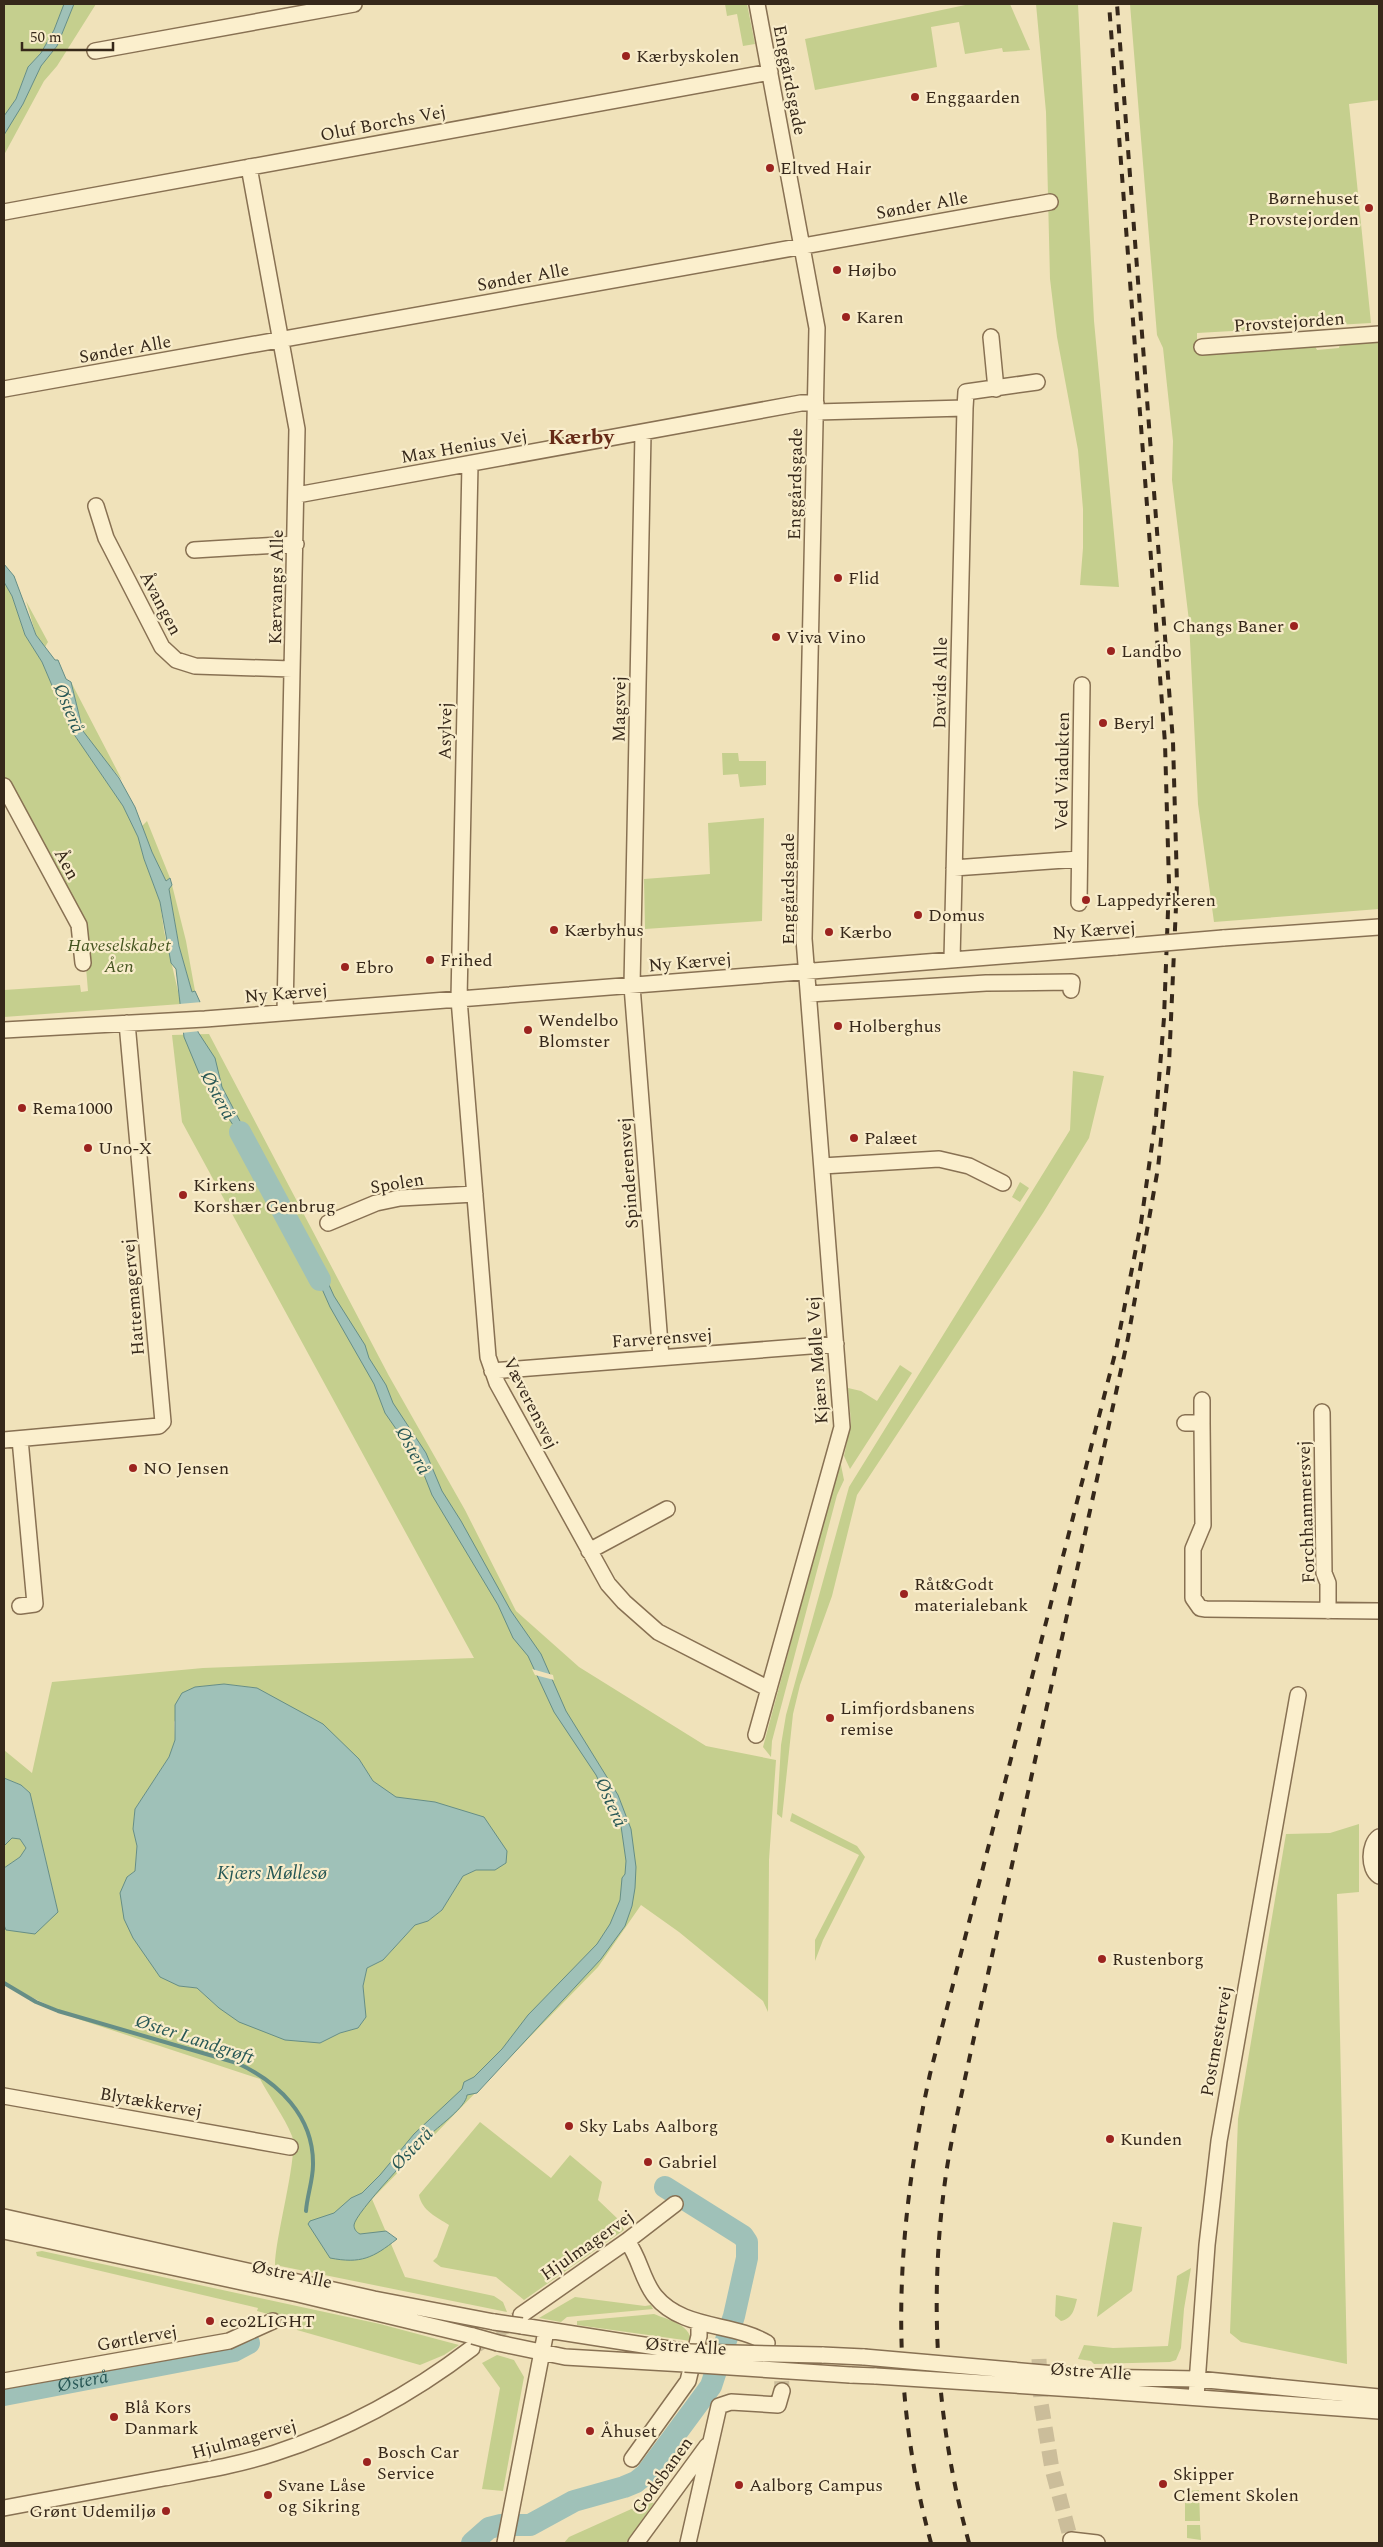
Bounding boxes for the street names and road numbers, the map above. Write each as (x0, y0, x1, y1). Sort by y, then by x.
street label: Enggårdsgade (766, 23, 813, 138)
street label: Oluf Borchs Vej (318, 98, 448, 149)
street label: Sønder Alle (874, 184, 970, 227)
street label: Sønder Alle (475, 256, 571, 299)
street label: Provstejorden (1233, 305, 1345, 340)
street label: Sønder Alle (77, 328, 173, 371)
street label: Max Henius Vej (399, 422, 529, 471)
street label: Enggårdsgade (781, 428, 810, 540)
street label: Kærvangs Alle (262, 529, 291, 645)
street label: Åvangen (132, 566, 189, 640)
street label: Davids Alle (926, 637, 955, 729)
street label: Magsvej (605, 676, 634, 742)
street label: Asylvej (431, 702, 460, 760)
street label: Ved Viadukten (1048, 711, 1077, 831)
street label: Enggårdsgade (775, 833, 802, 945)
street label: Åen (47, 844, 86, 885)
street label: Ny Kærvej (1051, 914, 1137, 947)
street label: Ny Kærvej (647, 945, 733, 980)
street label: Ny Kærvej (243, 976, 329, 1011)
street label: Spinderensvej (611, 1116, 646, 1230)
street label: Spolen (368, 1166, 426, 1201)
street label: Hattemagervej (115, 1237, 152, 1357)
street label: Kjærs Mølle Vej (800, 1295, 835, 1425)
street label: Farverensvej (611, 1322, 713, 1355)
street label: Væverensvej (496, 1352, 565, 1454)
street label: Forchhammersvej (1291, 1440, 1322, 1584)
street label: Postmestervej (1193, 1984, 1240, 2099)
street label: Blytækkervej (98, 2080, 204, 2125)
street label: Hjulmagervej (535, 2203, 639, 2288)
street label: Østre Alle (249, 2253, 335, 2296)
street label: Gørtlervej (95, 2318, 179, 2359)
street label: Østre Alle (644, 2330, 728, 2363)
street label: Østre Alle (1049, 2355, 1133, 2388)
street label: Hjulmagervej (188, 2412, 300, 2467)
street label: Godsbanen (625, 2431, 700, 2520)

